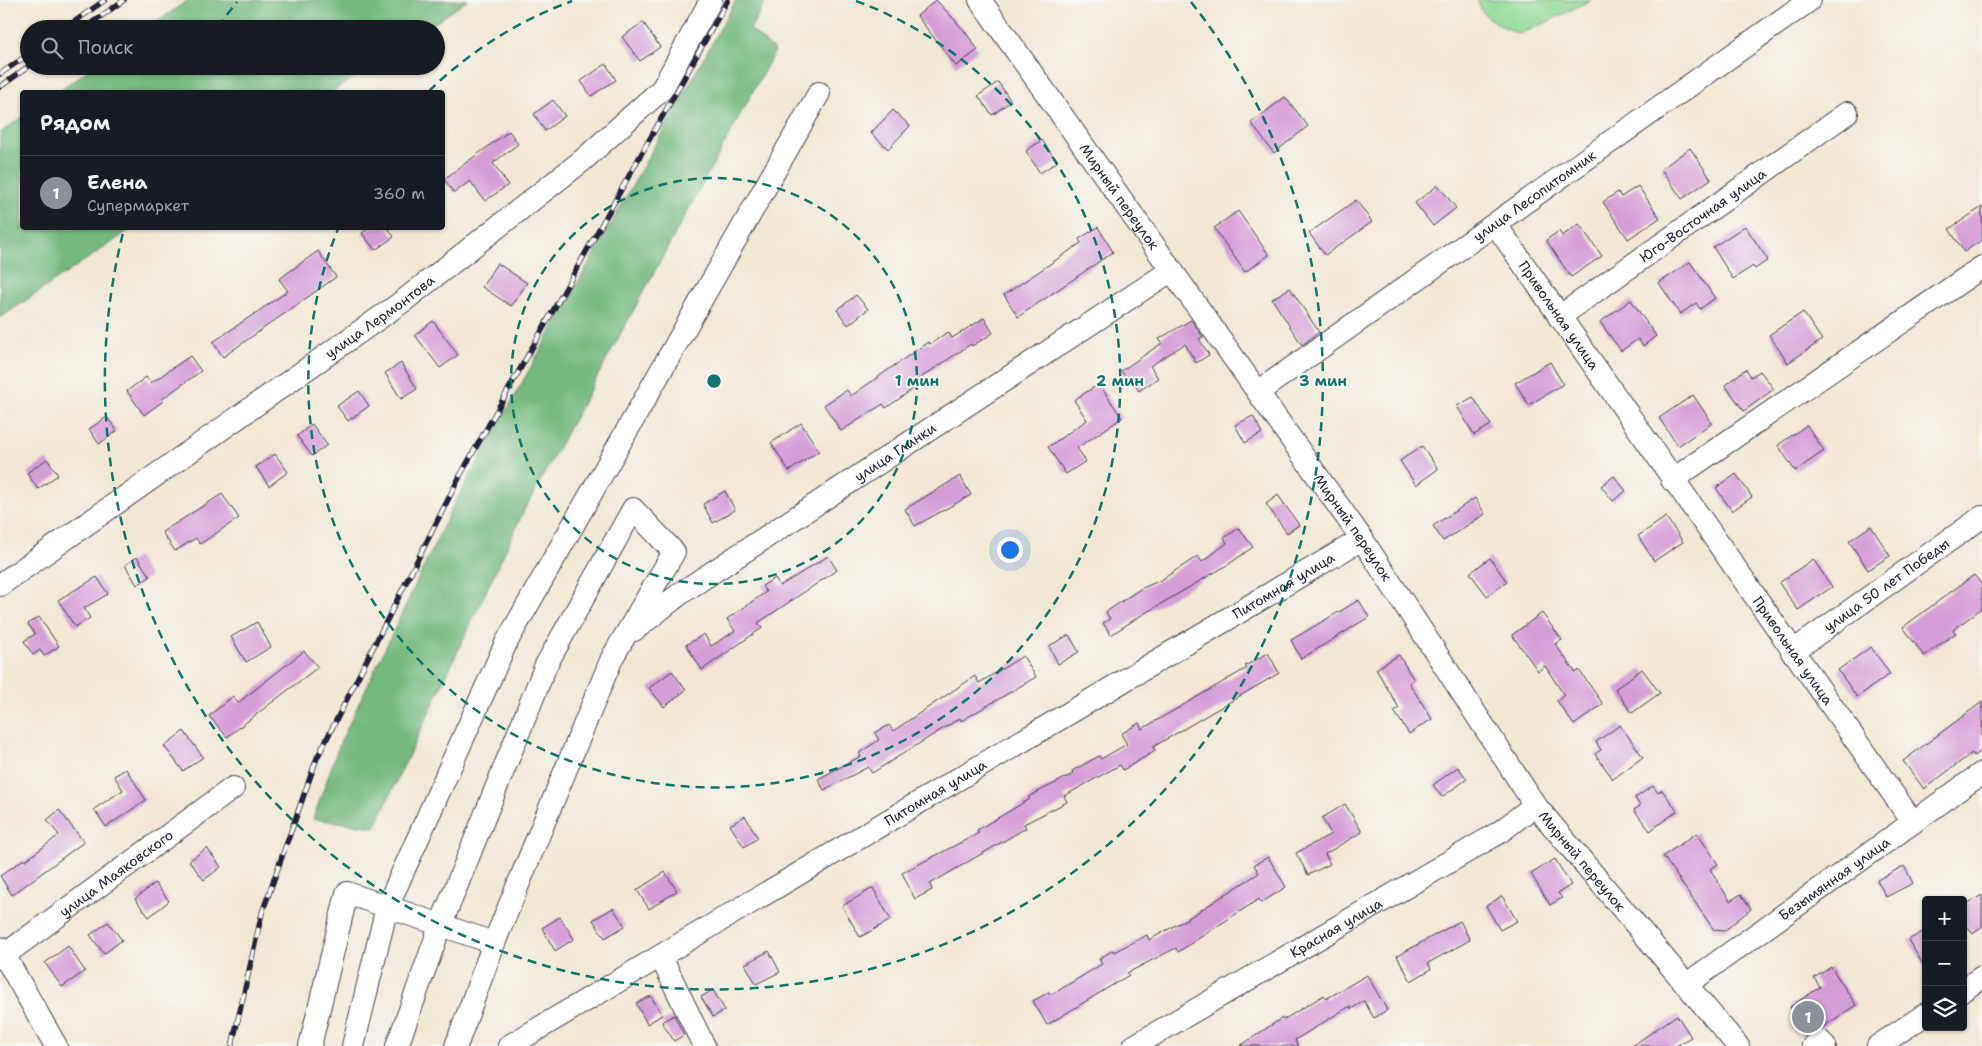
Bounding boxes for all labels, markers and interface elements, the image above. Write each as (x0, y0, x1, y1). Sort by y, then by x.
search box (20, 20, 445, 75)
icon: search (38, 34, 66, 62)
text: Поиск (78, 35, 133, 60)
text: Рядом (40, 109, 110, 137)
street label: Мирный переулок (1076, 140, 1163, 254)
street label: улица Лесопитомник (1469, 146, 1600, 246)
street label: Юго-Восточная улица (1636, 164, 1770, 266)
text: Елена (87, 170, 148, 195)
text: 1 (52, 183, 60, 204)
text: 360 m (373, 183, 425, 204)
text: Супермаркет (87, 195, 189, 216)
street label: Привольная улица (1515, 257, 1603, 373)
street label: улица Лермонтова (322, 271, 438, 362)
text: 1 мин (895, 371, 939, 391)
text: 2 мин (1096, 371, 1144, 391)
text: 3 мин (1299, 371, 1347, 391)
centre of rings (705, 372, 723, 390)
street label: улица Глинки (851, 419, 939, 486)
street label: Мирный переулок (1310, 470, 1396, 585)
street label: улица 50 лет Победы (1820, 534, 1953, 636)
your location (997, 537, 1023, 563)
street label: Питомная улица (1229, 548, 1338, 623)
street label: Привольная улица (1749, 593, 1837, 709)
street label: Питомная улица (881, 755, 990, 830)
street label: Мирный переулок (1535, 807, 1630, 915)
street label: улица Маяковского (56, 826, 177, 921)
street label: Безымянная улица (1775, 833, 1894, 925)
street label: Красная улица (1287, 894, 1385, 962)
map controls (1922, 896, 1967, 1031)
button: + (1922, 896, 1967, 941)
button: − (1922, 941, 1967, 986)
button: layers (1922, 986, 1967, 1031)
pin: 1 (1792, 998, 1824, 1036)

